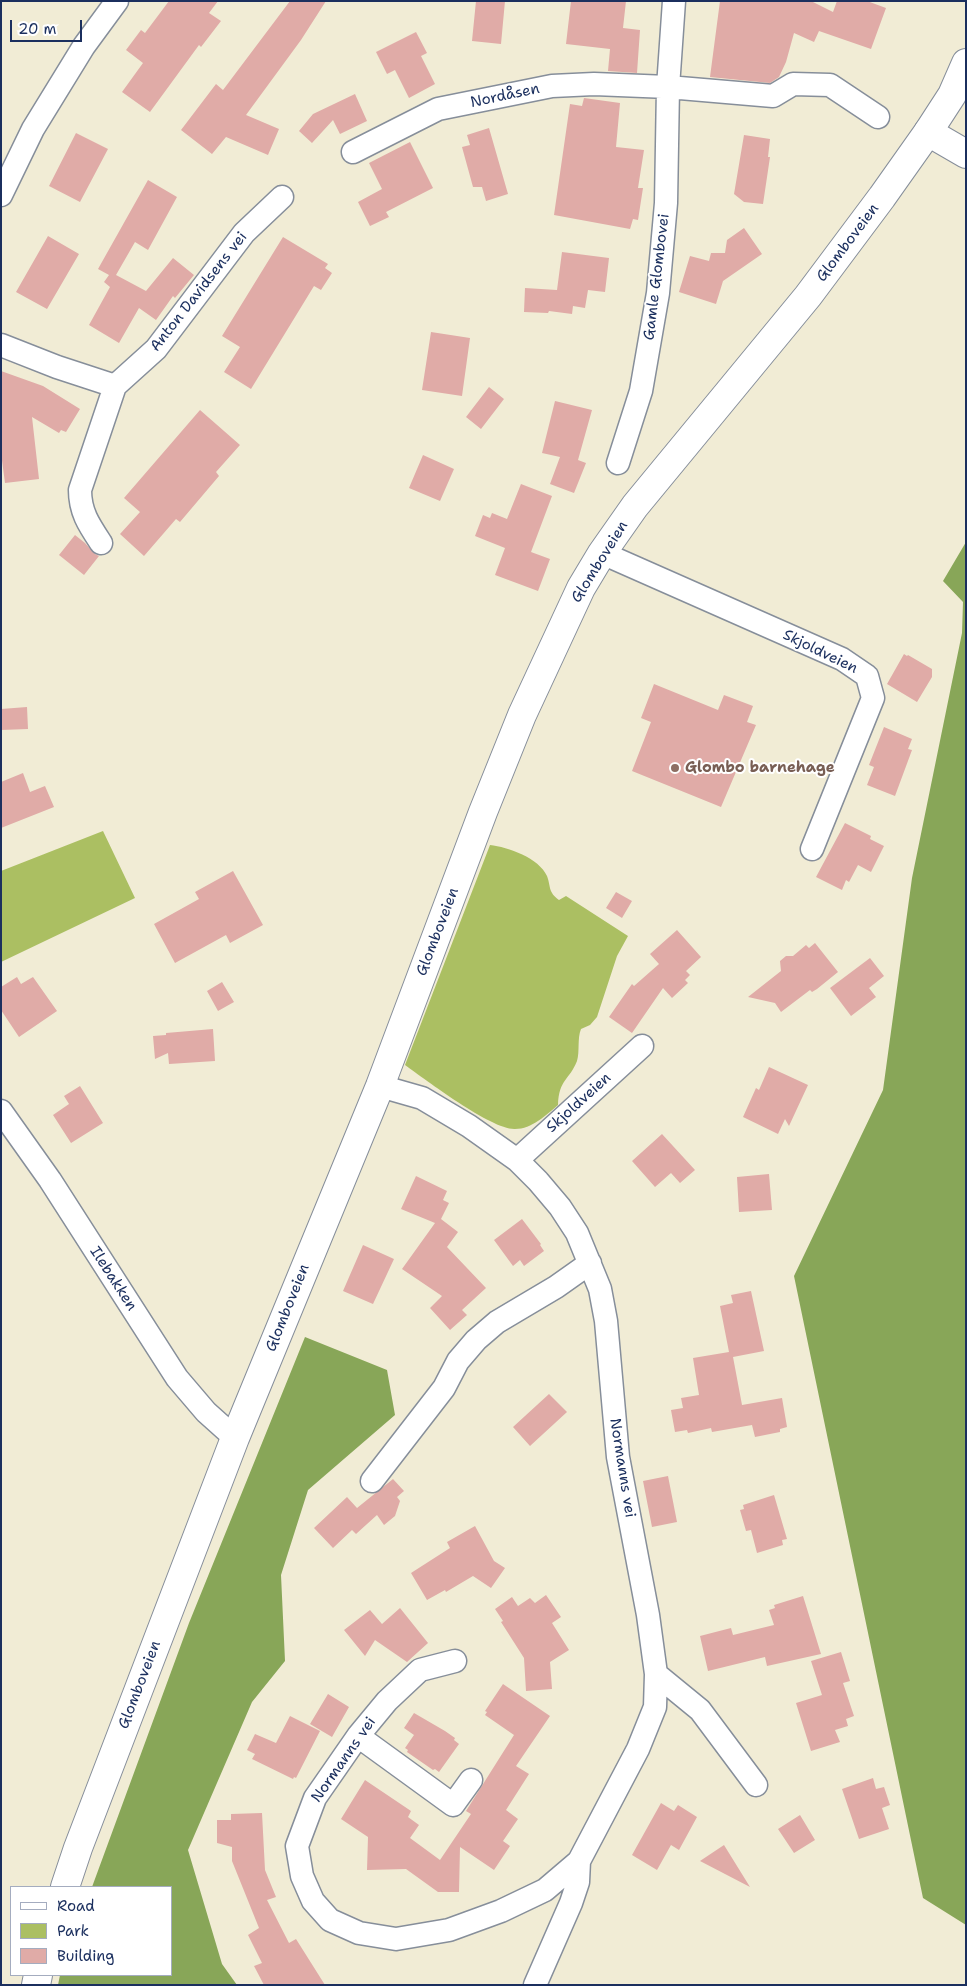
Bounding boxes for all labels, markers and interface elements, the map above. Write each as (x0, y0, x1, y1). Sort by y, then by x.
scale bar (12, 10, 85, 42)
text: 20 m (18, 19, 57, 39)
street label: Nordåsen (469, 80, 541, 112)
street label: Glomboveien (813, 200, 883, 286)
street label: Gamle Glombovei (640, 213, 674, 341)
street label: Anton Davidsens vei (147, 229, 251, 355)
street label: Glomboveien (568, 518, 632, 606)
street label: Skjoldveien (780, 626, 860, 678)
place label: Glombo barnehage (685, 759, 835, 777)
marker: Glombo barnehage (669, 762, 681, 774)
street label: Glomboveien (413, 885, 463, 979)
street label: Skjoldveien (543, 1069, 615, 1137)
street label: Ilebakken (86, 1244, 140, 1314)
street label: Glomboveien (262, 1262, 314, 1354)
street label: Normanns vei (605, 1417, 639, 1519)
street label: Glomboveien (115, 1638, 165, 1732)
street label: Normanns vei (308, 1714, 380, 1806)
legend (10, 1886, 172, 1976)
text: Road (57, 1896, 95, 1916)
text: Park (57, 1921, 89, 1941)
text: Building (57, 1946, 114, 1966)

